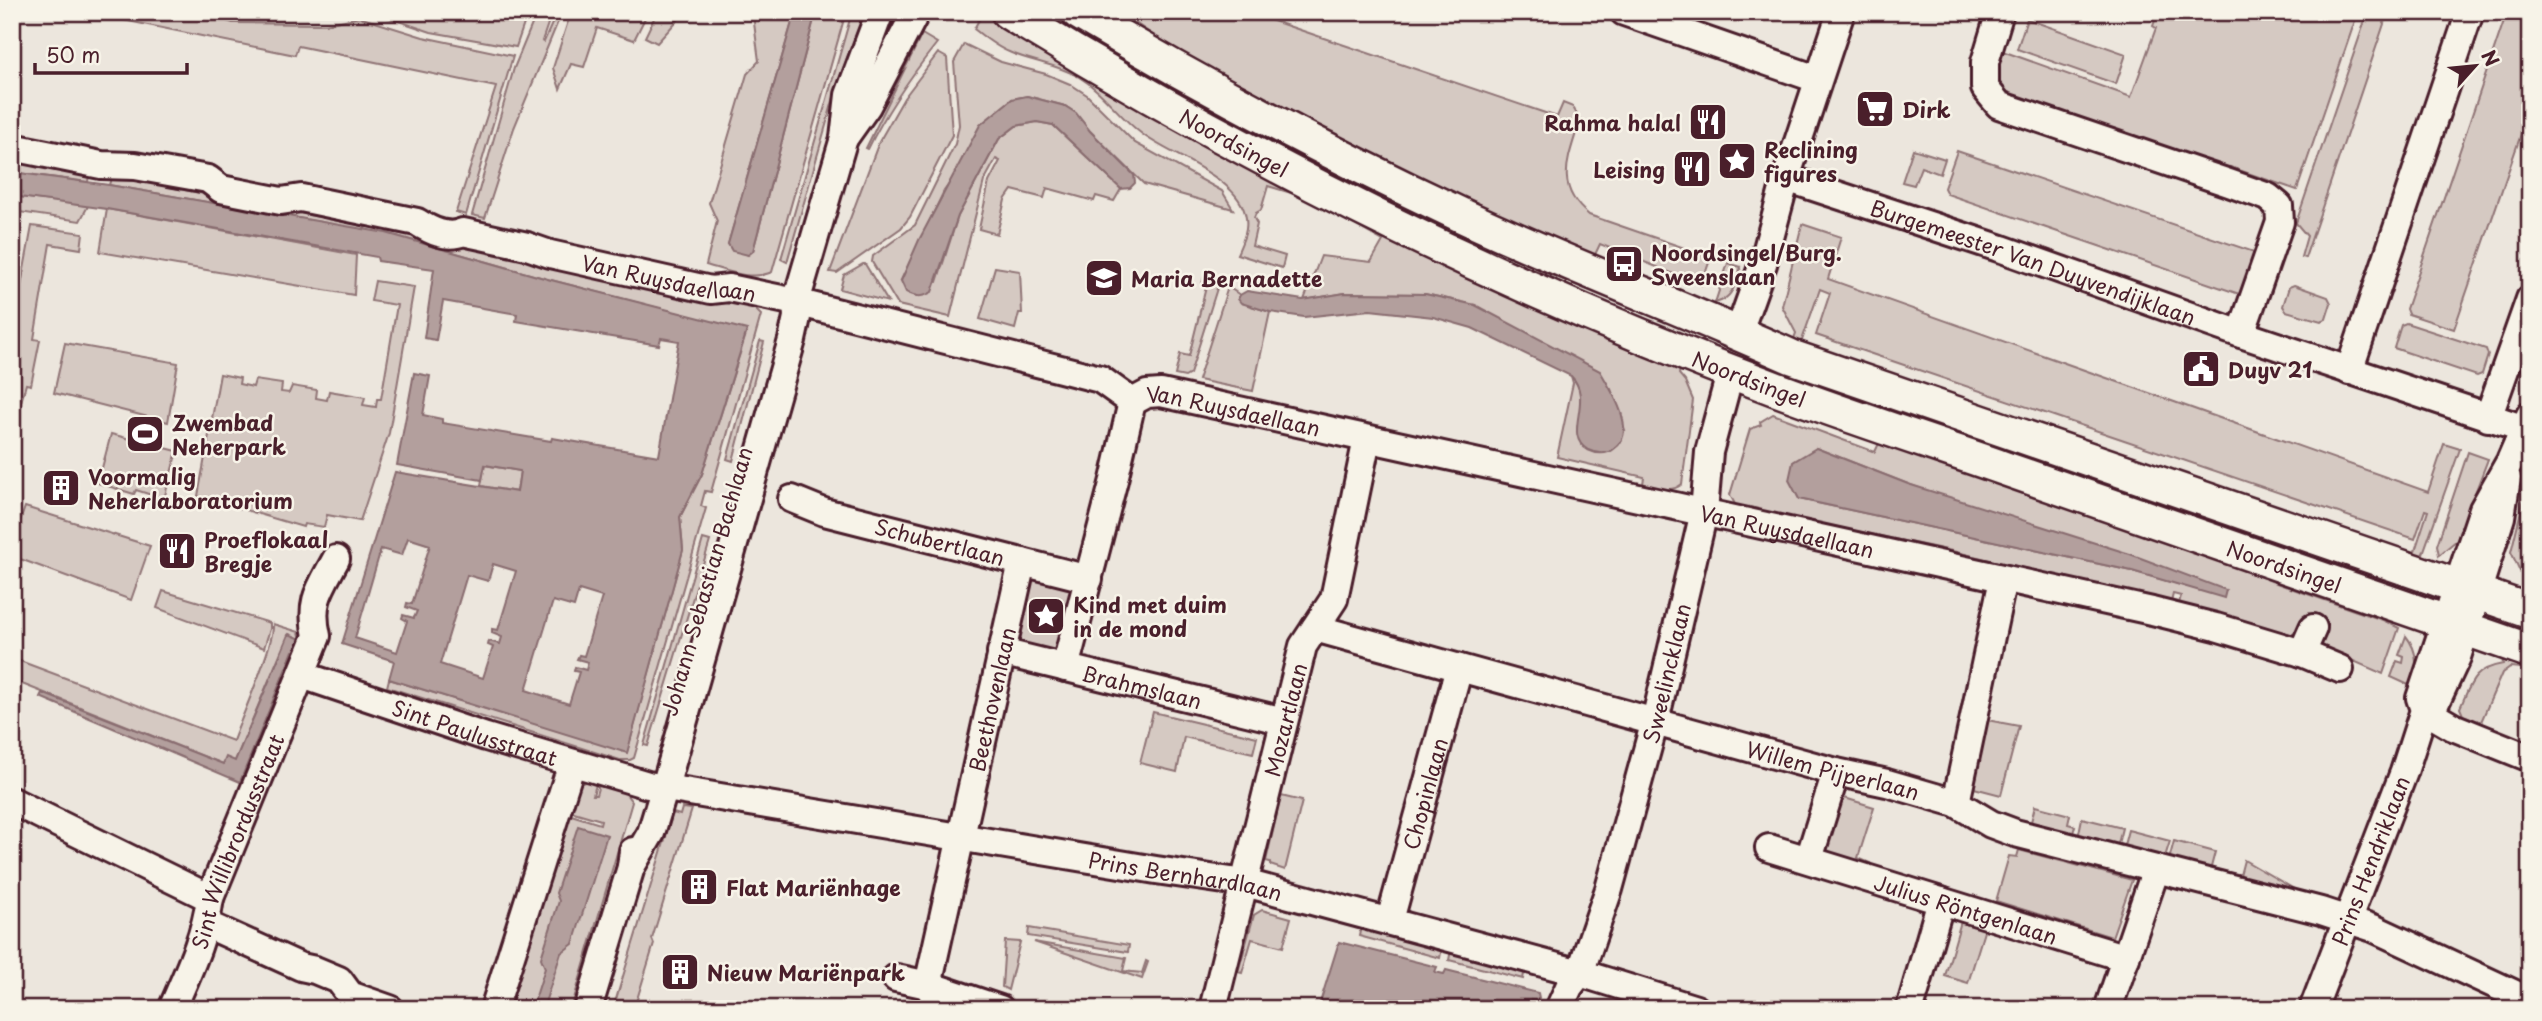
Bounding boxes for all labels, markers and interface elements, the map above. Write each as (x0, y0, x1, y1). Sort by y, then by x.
scale bar (35, 32, 187, 76)
north arrow (2440, 32, 2510, 102)
text: 50 m (46, 38, 100, 70)
text: N (2475, 45, 2507, 71)
supermarket icon: Dirk (1854, 88, 1896, 130)
place label: Dirk (1902, 93, 1951, 125)
street label: Noordsingel (1174, 100, 1294, 185)
restaurant icon: Rahma halal (1687, 101, 1729, 143)
place label: Rahma halal (1544, 106, 1681, 138)
place label: Reclining figures (1764, 133, 1858, 189)
place icon: Reclining figures (1716, 140, 1758, 182)
restaurant icon: Leising (1671, 148, 1713, 190)
place label: Leising (1593, 153, 1665, 185)
street label: Burgemeester Van Duyvendijklaan (1866, 191, 2200, 333)
place label: Noordsingel/Burg. Sweenslaan (1651, 236, 1842, 292)
bus stop icon: Noordsingel/Burg. Sweenslaan (1603, 243, 1645, 285)
street label: Van Ruysdaellaan (579, 246, 759, 309)
school or university icon: Maria Bernadette (1083, 257, 1125, 299)
place label: Maria Bernadette (1131, 262, 1322, 294)
street label: Noordsingel (1687, 342, 1810, 415)
public building icon: Duyv 21 (2180, 348, 2222, 390)
place label: Duyv 21 (2228, 353, 2312, 385)
street label: Van Ruysdaellaan (1145, 377, 1323, 444)
place label: Zwembad Neherpark (172, 406, 286, 462)
sports icon: Zwembad Neherpark (124, 413, 166, 455)
street label: Johann Sebastian Bachlaan (652, 443, 760, 719)
place label: Voormalig Neherlaboratorium (88, 460, 293, 516)
building icon: Voormalig Neherlaboratorium (40, 467, 82, 509)
street label: Van Ruysdaellaan (1697, 496, 1877, 565)
street label: Schubertlaan (871, 509, 1008, 573)
place label: Proeflokaal Bregje (204, 523, 328, 579)
restaurant icon: Proeflokaal Bregje (156, 530, 198, 572)
street label: Noordsingel (2223, 531, 2346, 601)
place label: Kind met duim in de mond (1073, 588, 1227, 644)
place icon: Kind met duim in de mond (1025, 595, 1067, 637)
street label: Sweelincklaan (1634, 600, 1698, 747)
street label: Beethovenlaan (960, 624, 1023, 775)
street label: Brahmslaan (1078, 656, 1205, 716)
street label: Mozartlaan (1255, 659, 1314, 780)
street label: Sint Paulusstraat (388, 691, 561, 773)
street label: Sint Willibrordusstraat (182, 729, 291, 953)
street label: Willem Pijperlaan (1743, 732, 1923, 808)
street label: Chopinlaan (1394, 734, 1455, 853)
street label: Prins Hendriklaan (2323, 771, 2417, 950)
street label: Prins Bernhardlaan (1086, 843, 1286, 908)
street label: Julius Röntgenlaan (1870, 865, 2061, 952)
building icon: Flat Mariënhage (678, 866, 720, 908)
place label: Flat Mariënhage (726, 871, 901, 903)
building icon: Nieuw Mariënpark (659, 951, 701, 993)
place label: Nieuw Mariënpark (707, 956, 905, 988)

